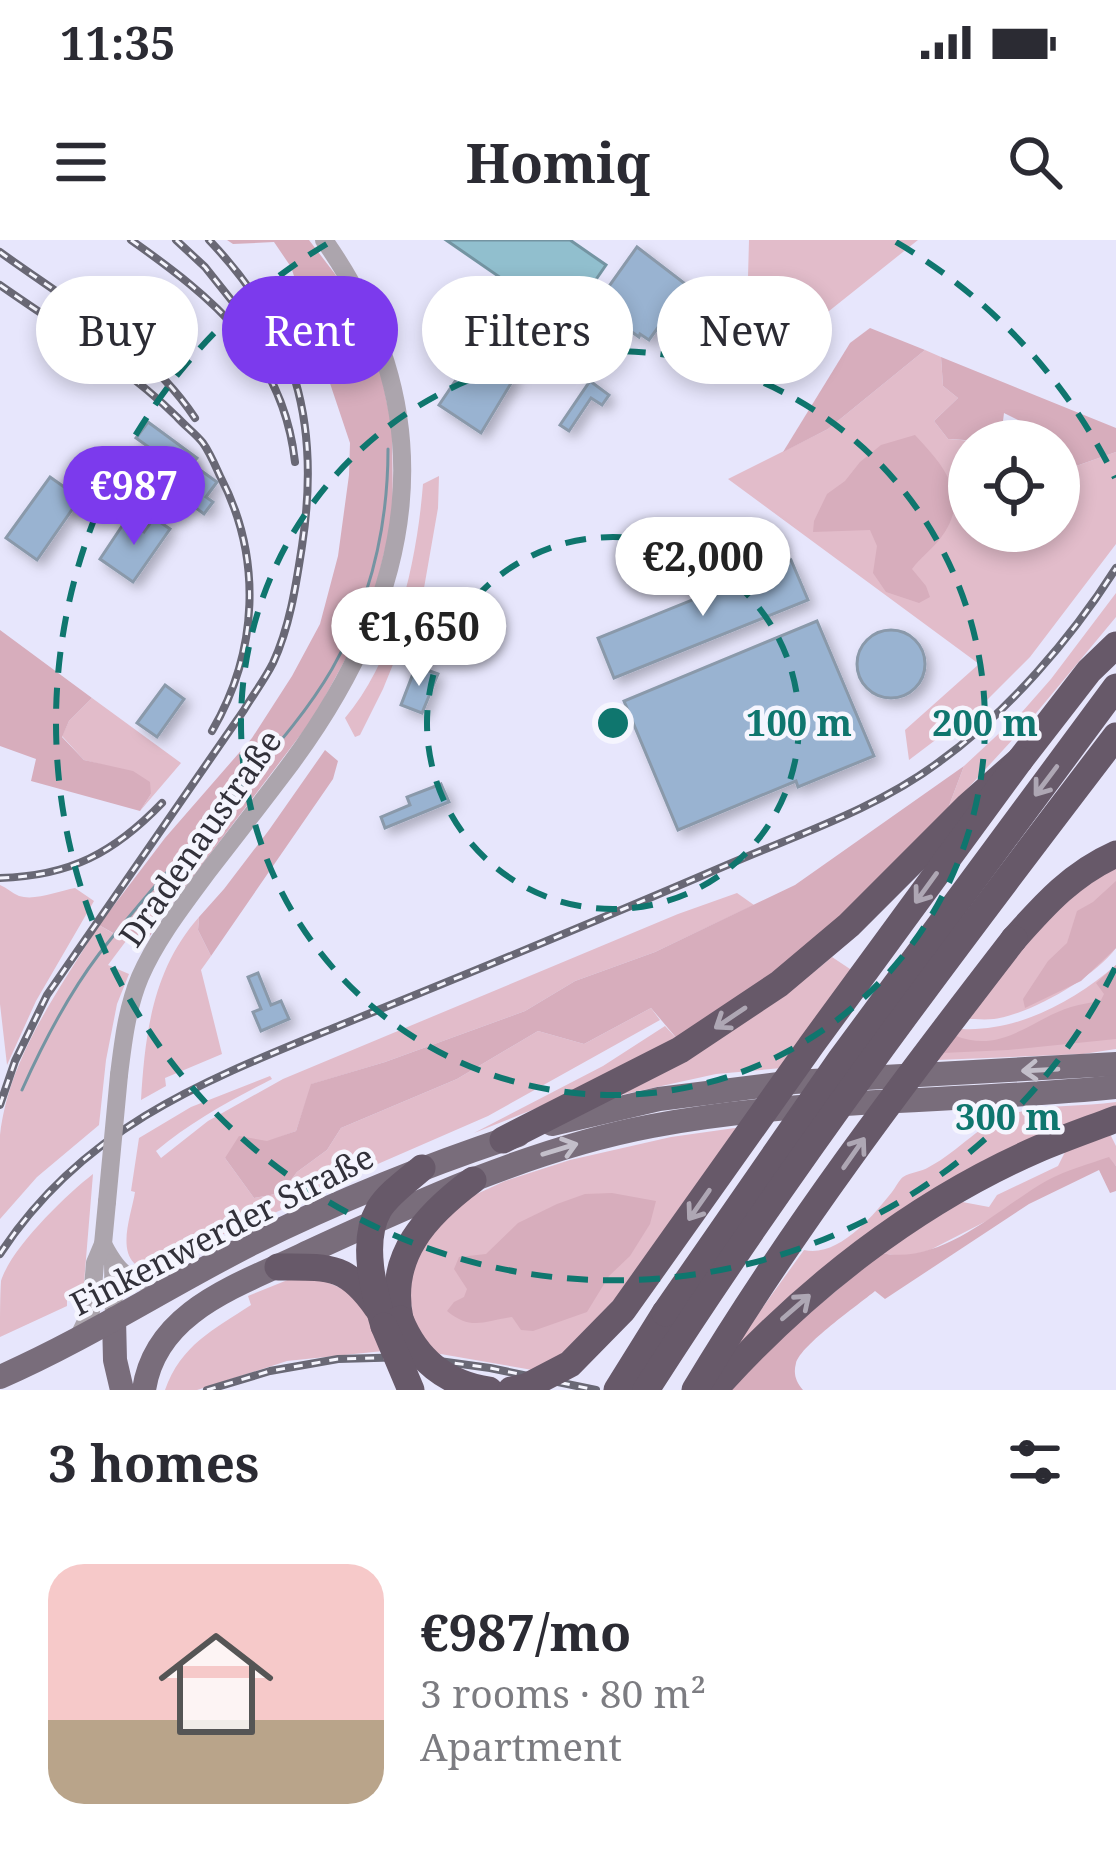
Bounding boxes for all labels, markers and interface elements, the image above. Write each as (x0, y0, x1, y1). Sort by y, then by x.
text: 11:35 (60, 12, 175, 73)
text: Homiq (466, 125, 650, 199)
icon: menu (48, 129, 114, 195)
icon: search (1002, 129, 1068, 195)
chip: Buy (36, 276, 198, 384)
chip: Rent (222, 276, 398, 384)
chip: Filters (422, 276, 633, 384)
chip: New (657, 276, 832, 384)
map controls (948, 420, 1080, 552)
button: locate (948, 420, 1080, 552)
pin: €987 (63, 446, 205, 548)
text: €987 (90, 458, 178, 511)
pin: €2,000 (605, 517, 801, 619)
text: €2,000 (642, 529, 764, 582)
pin: €1,650 (321, 587, 517, 689)
text: €1,650 (358, 599, 480, 652)
text: 100 m (746, 698, 852, 747)
text: 200 m (932, 698, 1038, 747)
centre of rings (592, 702, 634, 744)
street label: Dradenaustraße (108, 720, 291, 955)
one-way arrow (1034, 764, 1060, 796)
one-way arrow (913, 871, 939, 904)
one-way arrow (713, 1005, 747, 1030)
one-way arrow (1021, 1059, 1060, 1082)
text: 300 m (955, 1092, 1061, 1141)
street label: Finkenwerder Straße (62, 1134, 381, 1326)
one-way arrow (540, 1137, 578, 1159)
one-way arrow (841, 1137, 866, 1171)
one-way arrow (687, 1188, 712, 1222)
one-way arrow (781, 1294, 811, 1321)
text: 3 homes (48, 1427, 259, 1497)
icon: filters (1002, 1429, 1068, 1495)
text: €987/mo (420, 1596, 631, 1666)
icon: home (144, 1612, 288, 1756)
text: 3 rooms · 80 m² (420, 1666, 706, 1719)
text: Apartment (420, 1719, 622, 1772)

